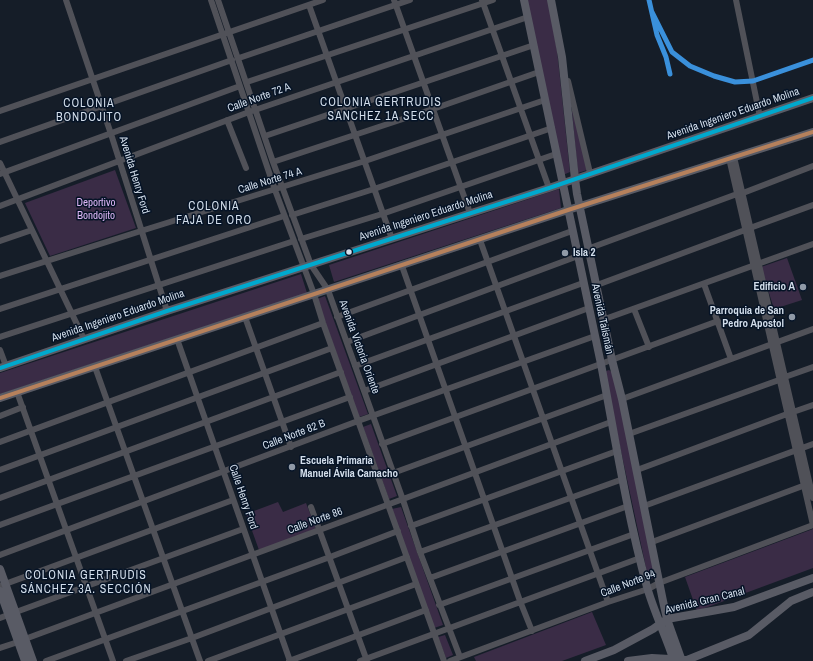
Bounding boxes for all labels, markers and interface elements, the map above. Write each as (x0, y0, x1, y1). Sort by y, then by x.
street label: Calle Norte 72 A (226, 80, 292, 116)
street label: Avenida Ingeniero Eduardo Molina (665, 85, 801, 143)
district label: COLONIA GERTRUDIS SANCHEZ 1A SECC (320, 96, 442, 124)
district label: COLONIA BONDOJITO (56, 97, 122, 125)
street label: Avenida Henry Ford (116, 135, 152, 215)
street label: Calle Norte 74 A (236, 165, 304, 197)
street label: Avenida Ingeniero Eduardo Molina (358, 188, 494, 244)
park label: Deportivo Bondojito (76, 196, 116, 222)
district label: COLONIA FAJA DE ORO (176, 200, 252, 228)
place label: Isla 2 (573, 246, 596, 260)
unlabelled marker (344, 247, 354, 257)
marker: Isla 2 (560, 248, 570, 258)
place label: Edificio A (753, 280, 795, 294)
marker: Edificio A (798, 282, 808, 292)
street label: Avenida Talismán (588, 283, 616, 355)
street label: Avenida Ingeniero Eduardo Molina (50, 287, 186, 345)
street label: Avenida Victoria Oriente (336, 298, 382, 396)
place label: Parroquia de San Pedro Apostol (710, 304, 784, 330)
marker: Parroquia de San Pedro Apostol (787, 312, 797, 322)
street label: Calle Norte 82 B (261, 417, 327, 453)
place label: Escuela Primaria Manuel Ávila Camacho (300, 454, 398, 480)
marker: Escuela Primaria Manuel Ávila Camacho (287, 462, 297, 472)
street label: Calle Henry Ford (226, 463, 260, 531)
street label: Calle Norte 86 (286, 505, 344, 537)
street label: Calle Norte 94 (599, 568, 657, 600)
district label: COLONIA GERTRUDIS SÁNCHEZ 3A. SECCIÓN (20, 569, 152, 597)
street label: Avenida Gran Canal (664, 585, 746, 617)

